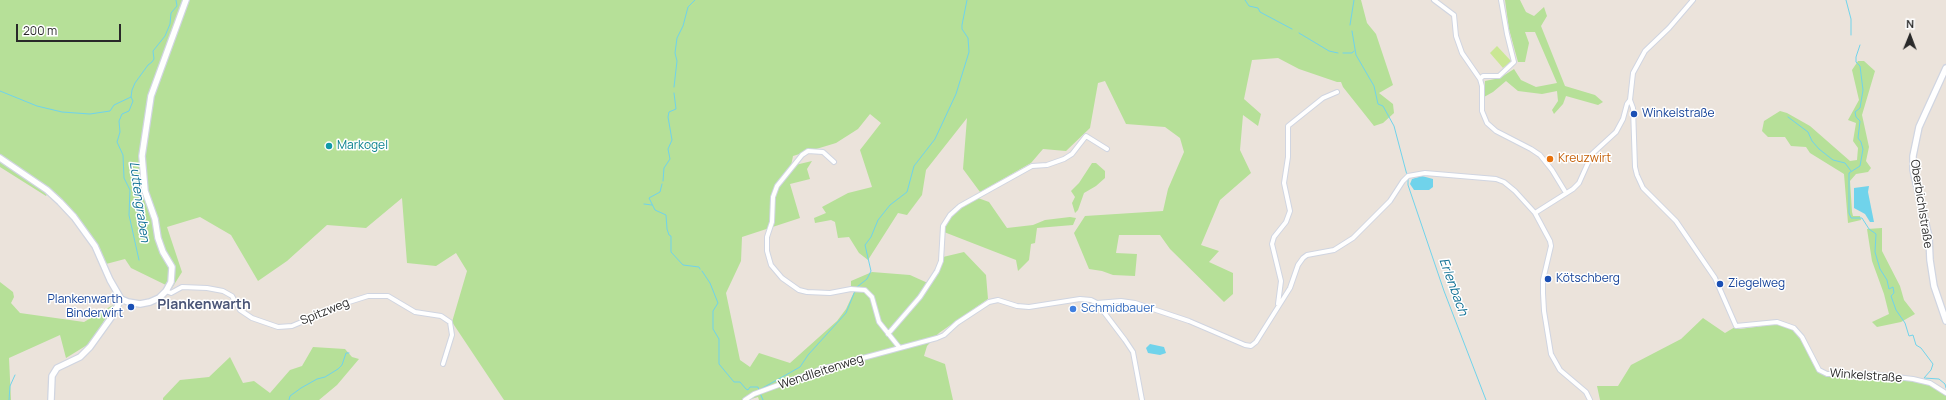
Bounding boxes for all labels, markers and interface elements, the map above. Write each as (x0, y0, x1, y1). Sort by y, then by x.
scale bar (18, 16, 123, 42)
north arrow (1890, 16, 1930, 56)
text: N (1906, 16, 1914, 31)
text: 200 m (23, 22, 57, 39)
place label: Winkelstraße (1642, 107, 1715, 121)
marker: Winkelstraße (1629, 109, 1639, 119)
place label: Markogel (337, 139, 388, 153)
marker: Markogel (324, 141, 334, 151)
place label: Kreuzwirt (1558, 152, 1611, 166)
marker: Kreuzwirt (1545, 154, 1555, 164)
street label: Oberbichlstraße (1907, 159, 1935, 249)
water label: Luttengraben (126, 161, 152, 243)
water label: Erlenbach (1435, 256, 1471, 318)
place label: Kötschberg (1556, 272, 1620, 286)
marker: Kötschberg (1543, 274, 1553, 284)
place label: Ziegelweg (1728, 277, 1785, 291)
marker: Ziegelweg (1715, 279, 1725, 289)
place label: Plankenwarth Binderwirt (48, 293, 123, 321)
street label: Spitzweg (298, 296, 352, 328)
district label: Plankenwarth (157, 297, 251, 313)
marker: Plankenwarth Binderwirt (126, 302, 136, 312)
place label: Schmidbauer (1081, 302, 1154, 316)
marker: Schmidbauer (1068, 304, 1078, 314)
street label: Wendlleitenweg (777, 351, 865, 393)
street label: Winkelstraße (1829, 366, 1903, 386)

